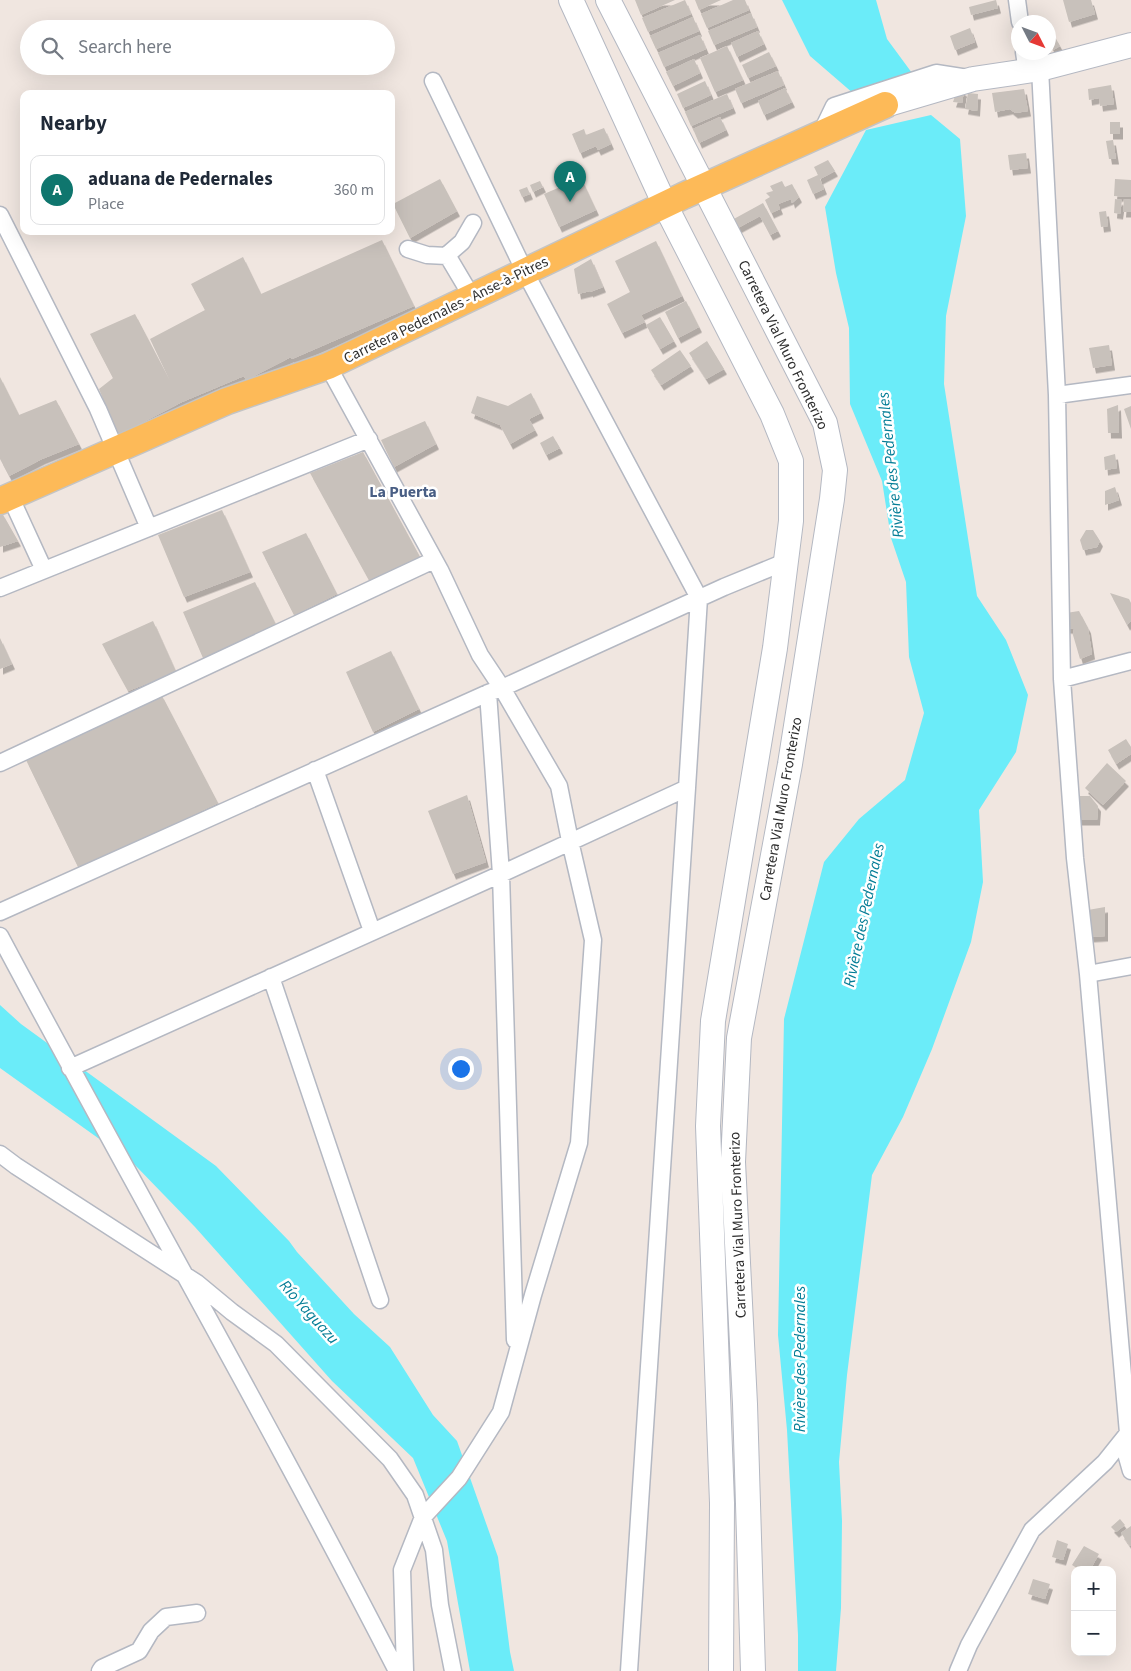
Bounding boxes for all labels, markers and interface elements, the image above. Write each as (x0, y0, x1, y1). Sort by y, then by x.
north arrow (1011, 15, 1056, 60)
search box (20, 20, 395, 75)
icon: search (38, 34, 66, 62)
text: Search here (78, 34, 172, 61)
text: Nearby (40, 108, 107, 138)
pin: A (554, 161, 586, 202)
text: aduana de Pedernales (88, 166, 273, 193)
text: A (52, 179, 62, 201)
text: 360 m (334, 179, 374, 201)
text: Place (88, 193, 124, 215)
street label: Carretera Pedernales - Anse-à-Pitres (340, 251, 552, 369)
street label: Carretera Vial Muro Fronterizo (733, 257, 833, 433)
water label: Rivière des Pedernales (872, 391, 910, 539)
district label: La Puerta (369, 481, 437, 503)
street label: Carretera Vial Muro Fronterizo (754, 715, 808, 903)
water label: Rivière des Pedernales (838, 841, 890, 989)
your location (448, 1056, 474, 1082)
street label: Carretera Vial Muro Fronterizo (724, 1131, 752, 1319)
water label: Río Yaguazu (274, 1275, 344, 1349)
water label: Rivière des Pedernales (789, 1285, 811, 1432)
map controls (1071, 1566, 1116, 1656)
button: + (1071, 1566, 1116, 1611)
button: − (1071, 1611, 1116, 1656)

